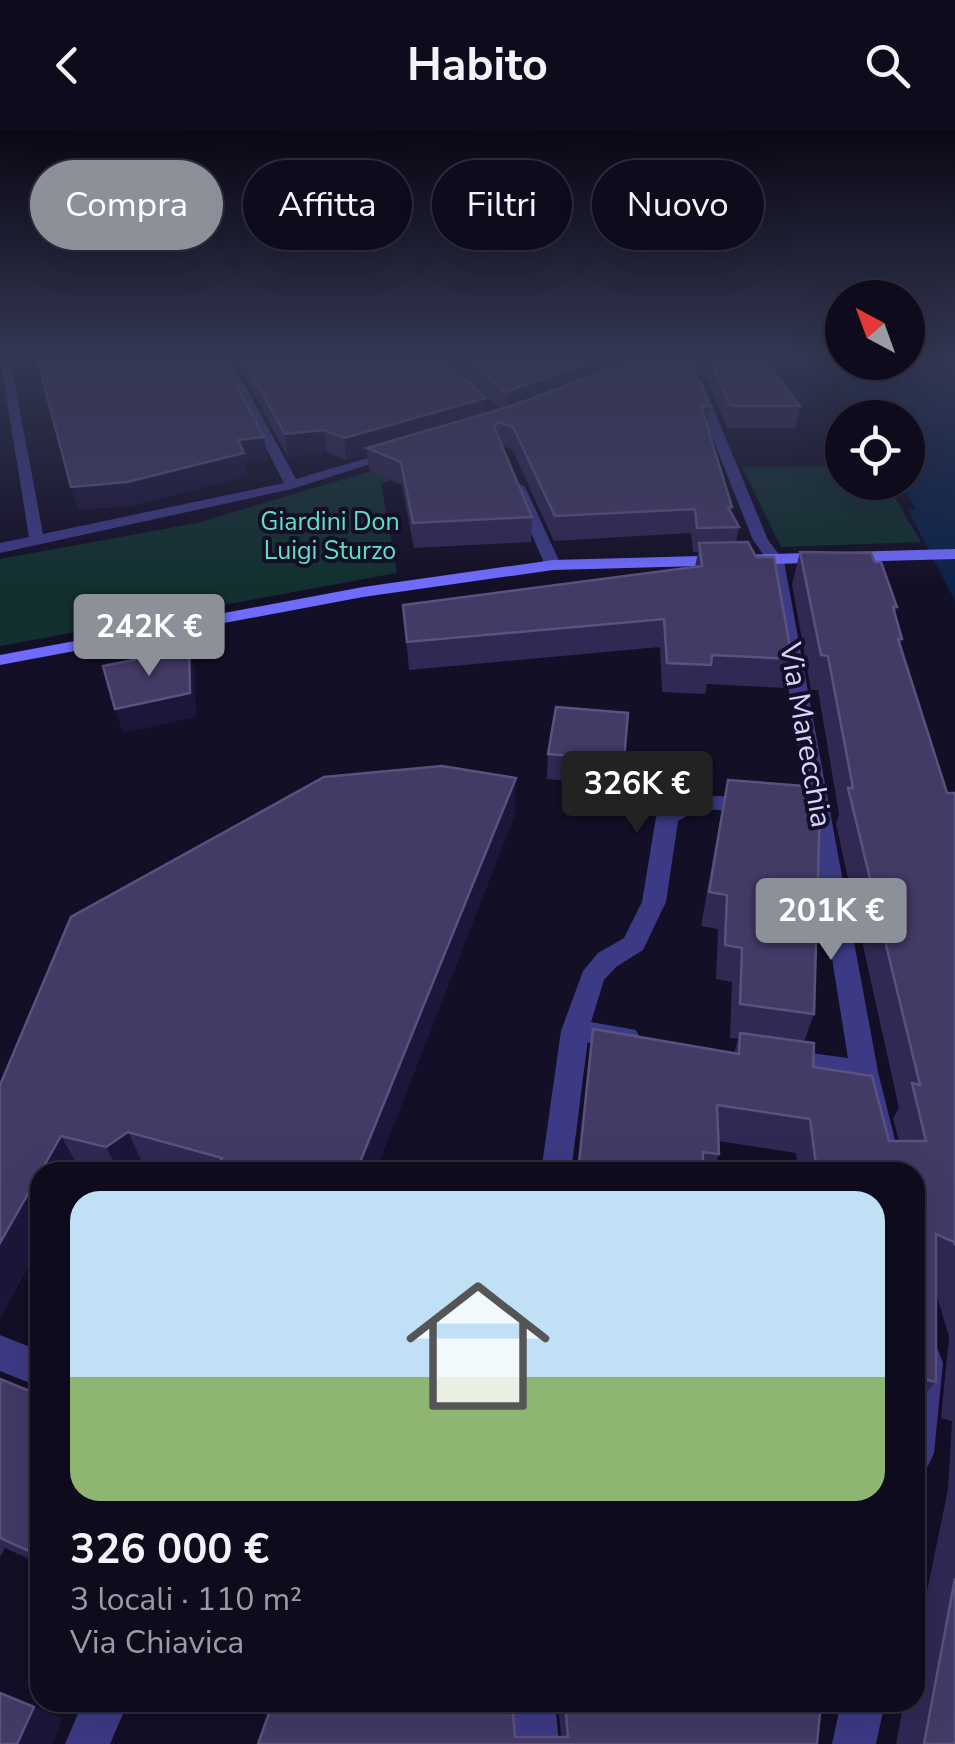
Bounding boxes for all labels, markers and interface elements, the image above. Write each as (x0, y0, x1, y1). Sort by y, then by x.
text: Habito (407, 35, 548, 96)
icon: back (40, 38, 95, 93)
icon: search (860, 38, 915, 93)
chip: Compra (30, 160, 223, 250)
chip: Affitta (243, 160, 412, 250)
chip: Filtri (432, 160, 572, 250)
chip: Nuovo (592, 160, 764, 250)
north arrow (825, 280, 925, 380)
map controls (825, 280, 925, 500)
button: locate (825, 400, 925, 500)
park label: Giardini Don Luigi Sturzo (260, 505, 400, 568)
pin: 242K € (68, 594, 230, 679)
text: 242K € (96, 605, 202, 648)
street label: Via Marecchia (769, 639, 842, 831)
pin: 326K € (556, 751, 718, 836)
text: 326K € (584, 762, 690, 805)
pin: 201K € (750, 878, 912, 963)
text: 201K € (778, 889, 884, 932)
icon: home (388, 1256, 568, 1436)
text: 326 000 € (70, 1521, 269, 1578)
text: 3 locali · 110 m² (70, 1578, 302, 1621)
text: Via Chiavica (70, 1621, 244, 1664)

